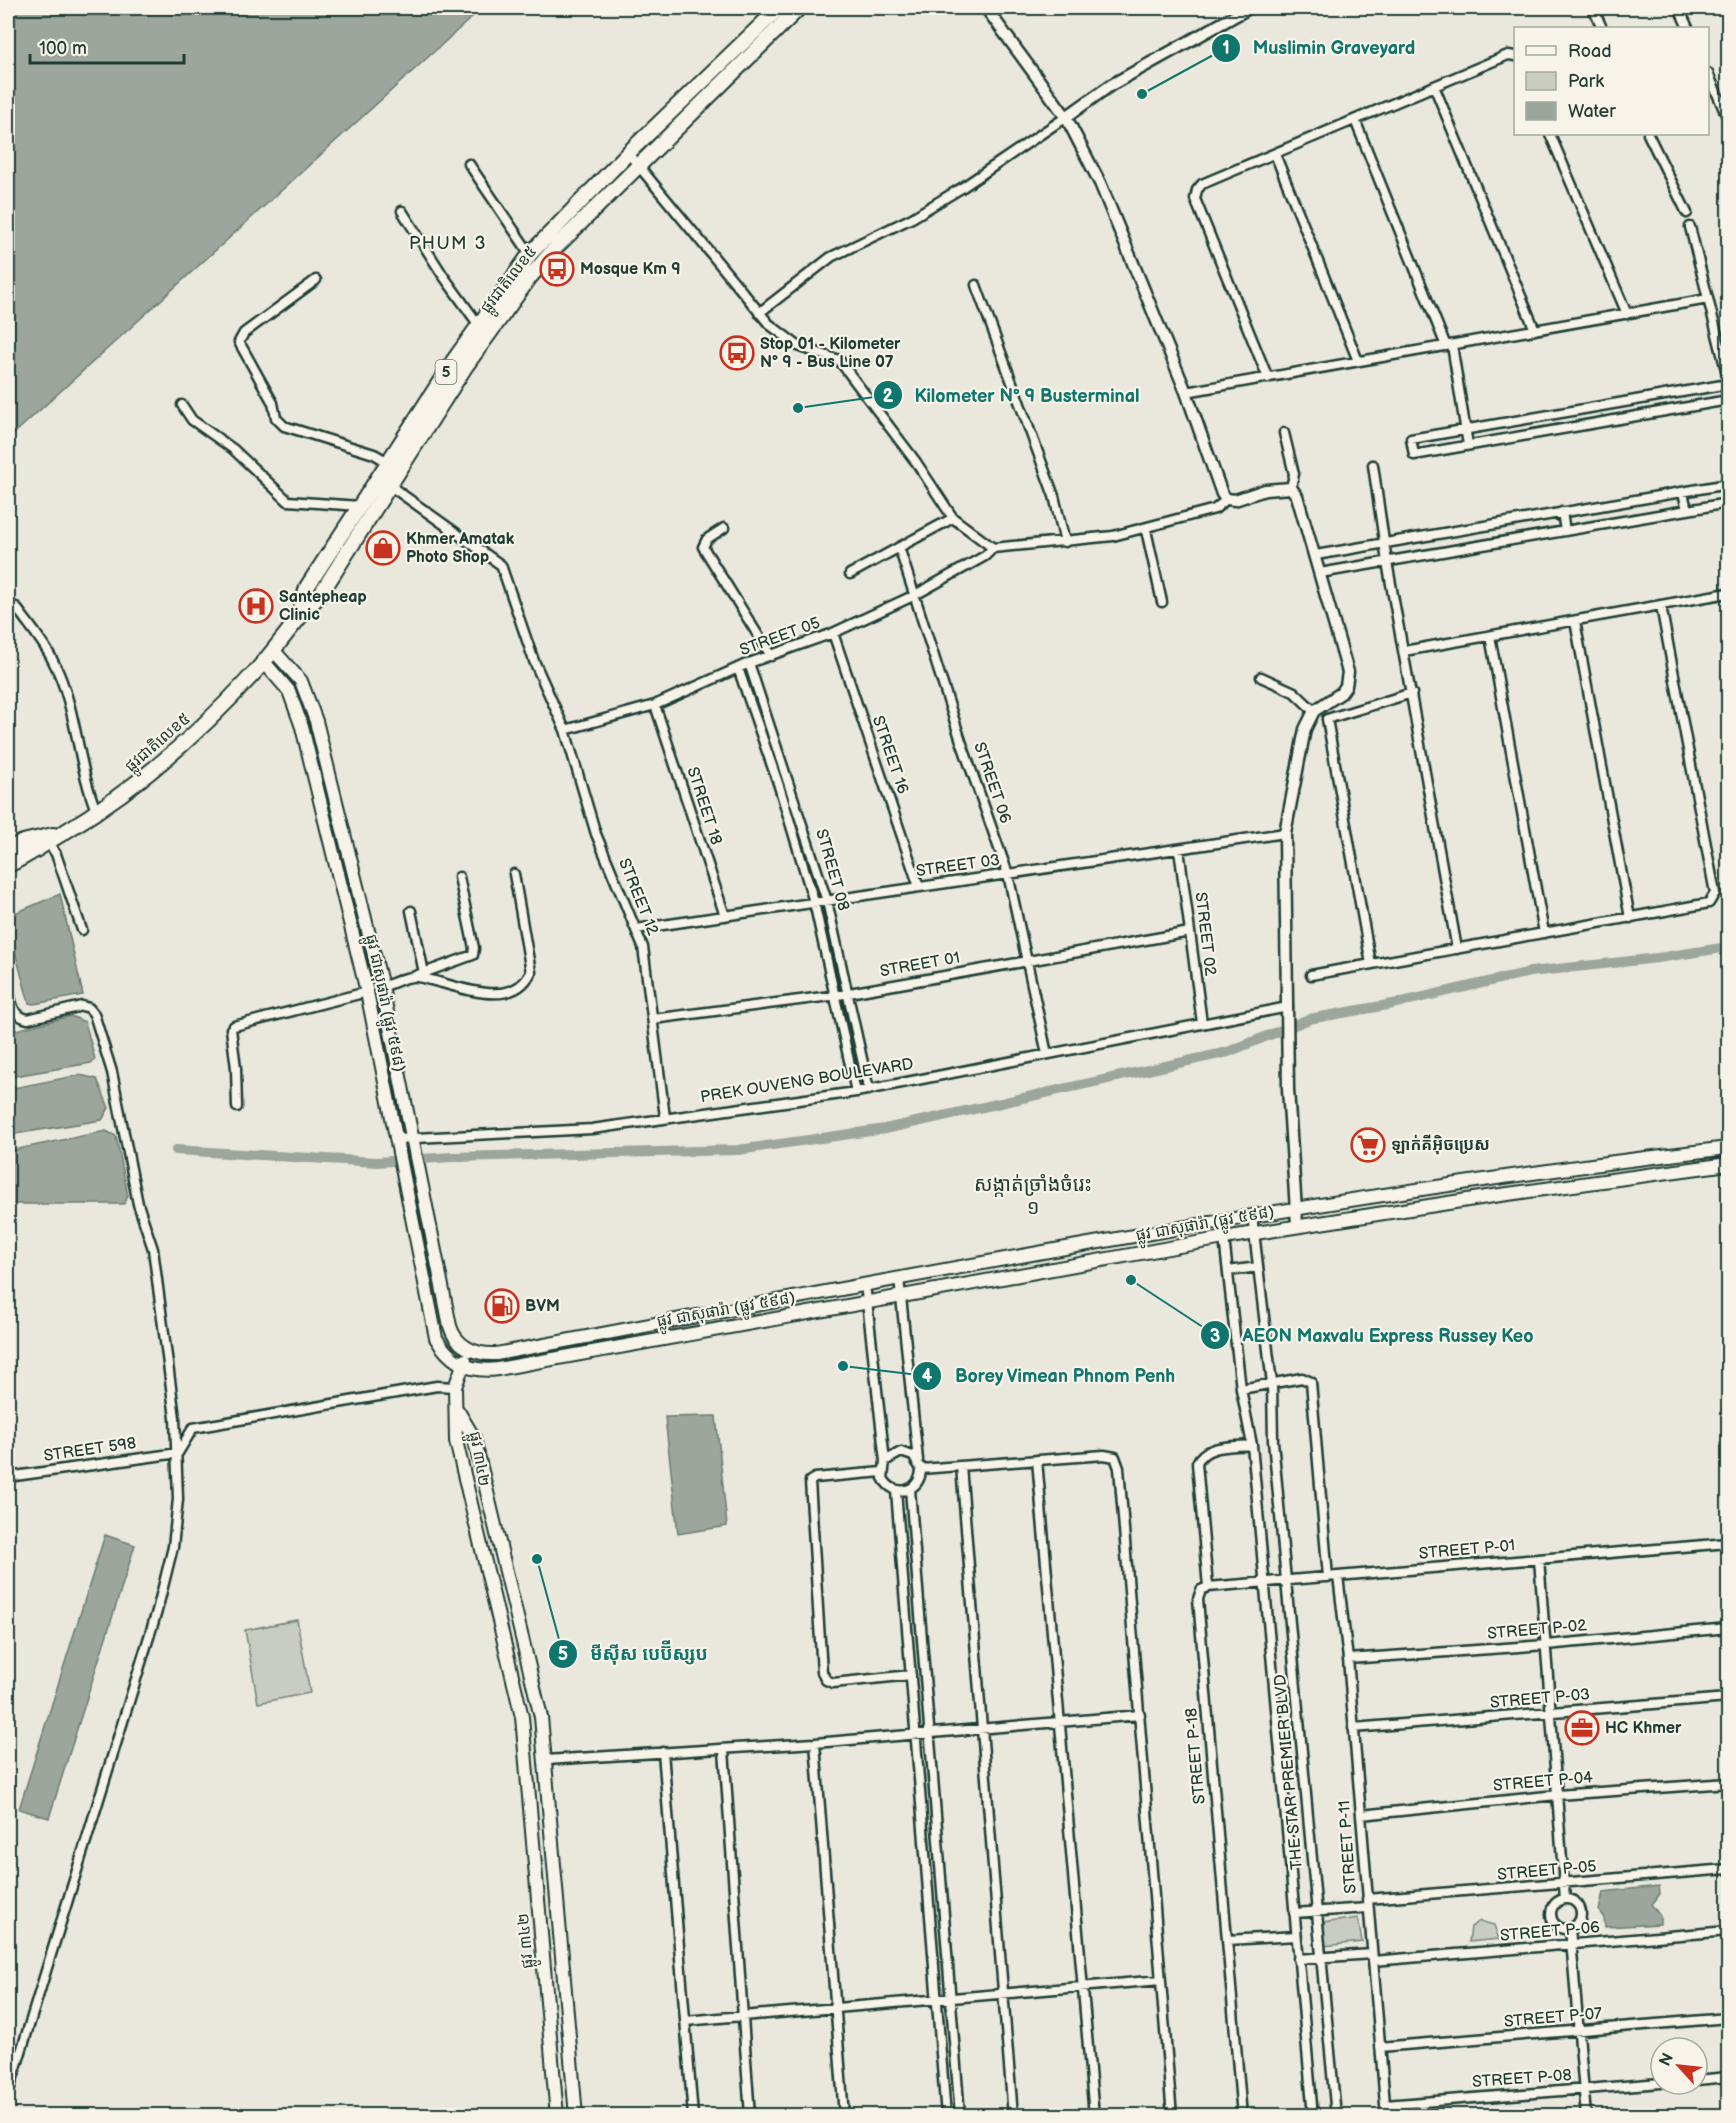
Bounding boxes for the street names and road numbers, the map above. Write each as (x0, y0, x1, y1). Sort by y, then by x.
street label: ផ្លូវជាតិលេខ៥ (476, 242, 544, 320)
road number: 5 (436, 360, 456, 384)
street label: STREET 05 (737, 614, 823, 660)
street label: ផ្លូវជាតិលេខ៥ (121, 709, 197, 779)
street label: STREET 16 (868, 713, 912, 797)
street label: STREET 06 (969, 740, 1015, 826)
street label: STREET 18 (682, 765, 726, 847)
street label: STREET 08 (811, 827, 853, 913)
street label: STREET 03 (915, 851, 1001, 881)
street label: STREET 12 (614, 856, 662, 939)
street label: STREET 02 (1190, 891, 1220, 978)
street label: ផ្លូវ ជាសុផារ៉ា (ផ្លូវ ៥៩៨) (357, 932, 409, 1074)
street label: STREET 01 (878, 949, 962, 981)
street label: PREK OUVENG BOULEVARD (699, 1055, 915, 1107)
street label: ផ្លូវ ជាសុផារ៉ា (ផ្លូវ ៥៩៨) (1134, 1202, 1276, 1249)
street label: ផ្លូវ ជាសុផារ៉ា (ផ្លូវ ៥៩៨) (655, 1288, 797, 1335)
street label: ផ្លូវ ៣៤២ (461, 1430, 493, 1489)
street label: STREET 598 (43, 1434, 137, 1466)
street label: STREET P-01 (1418, 1536, 1516, 1564)
street label: STREET P-02 (1486, 1616, 1588, 1644)
street label: THE STAR PREMIER BLVD (1271, 1674, 1307, 1870)
street label: STREET P-03 (1489, 1685, 1591, 1713)
street label: STREET P-18 (1182, 1707, 1210, 1805)
street label: STREET P-04 (1492, 1768, 1594, 1796)
street label: STREET P-11 (1335, 1800, 1361, 1894)
street label: STREET P-05 (1497, 1857, 1597, 1885)
street label: ផ្លូវ ៣៤២ (514, 1912, 542, 1970)
street label: STREET P-06 (1499, 1918, 1601, 1946)
street label: STREET P-07 (1503, 2004, 1603, 2032)
street label: STREET P-08 (1472, 2066, 1572, 2092)

